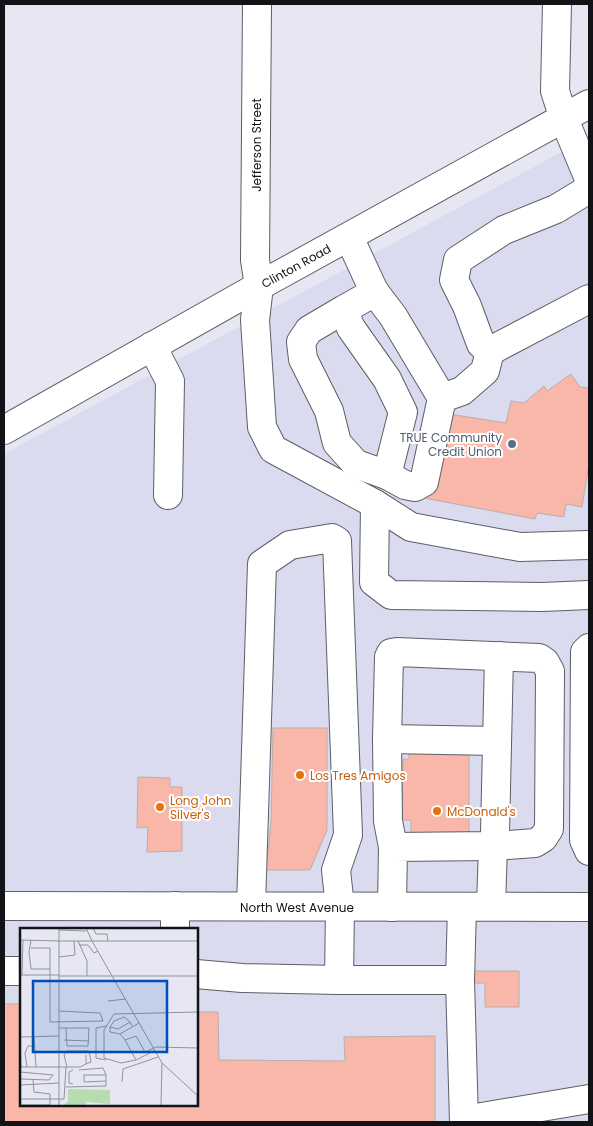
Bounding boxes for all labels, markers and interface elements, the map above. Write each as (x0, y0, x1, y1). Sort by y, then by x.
street label: Jefferson Street (248, 98, 265, 192)
street label: Clinton Road (258, 240, 334, 292)
place label: TRUE Community Credit Union (400, 429, 502, 460)
marker: TRUE Community Credit Union (506, 438, 518, 450)
place label: Los Tres Amigos (310, 767, 406, 784)
marker: Los Tres Amigos (294, 769, 306, 781)
place label: Long John Silver's (170, 792, 231, 823)
marker: Long John Silver's (154, 801, 166, 813)
place label: McDonald's (447, 803, 516, 820)
marker: McDonald's (431, 805, 443, 817)
street label: North West Avenue (240, 899, 354, 916)
inset map (20, 928, 198, 1106)

